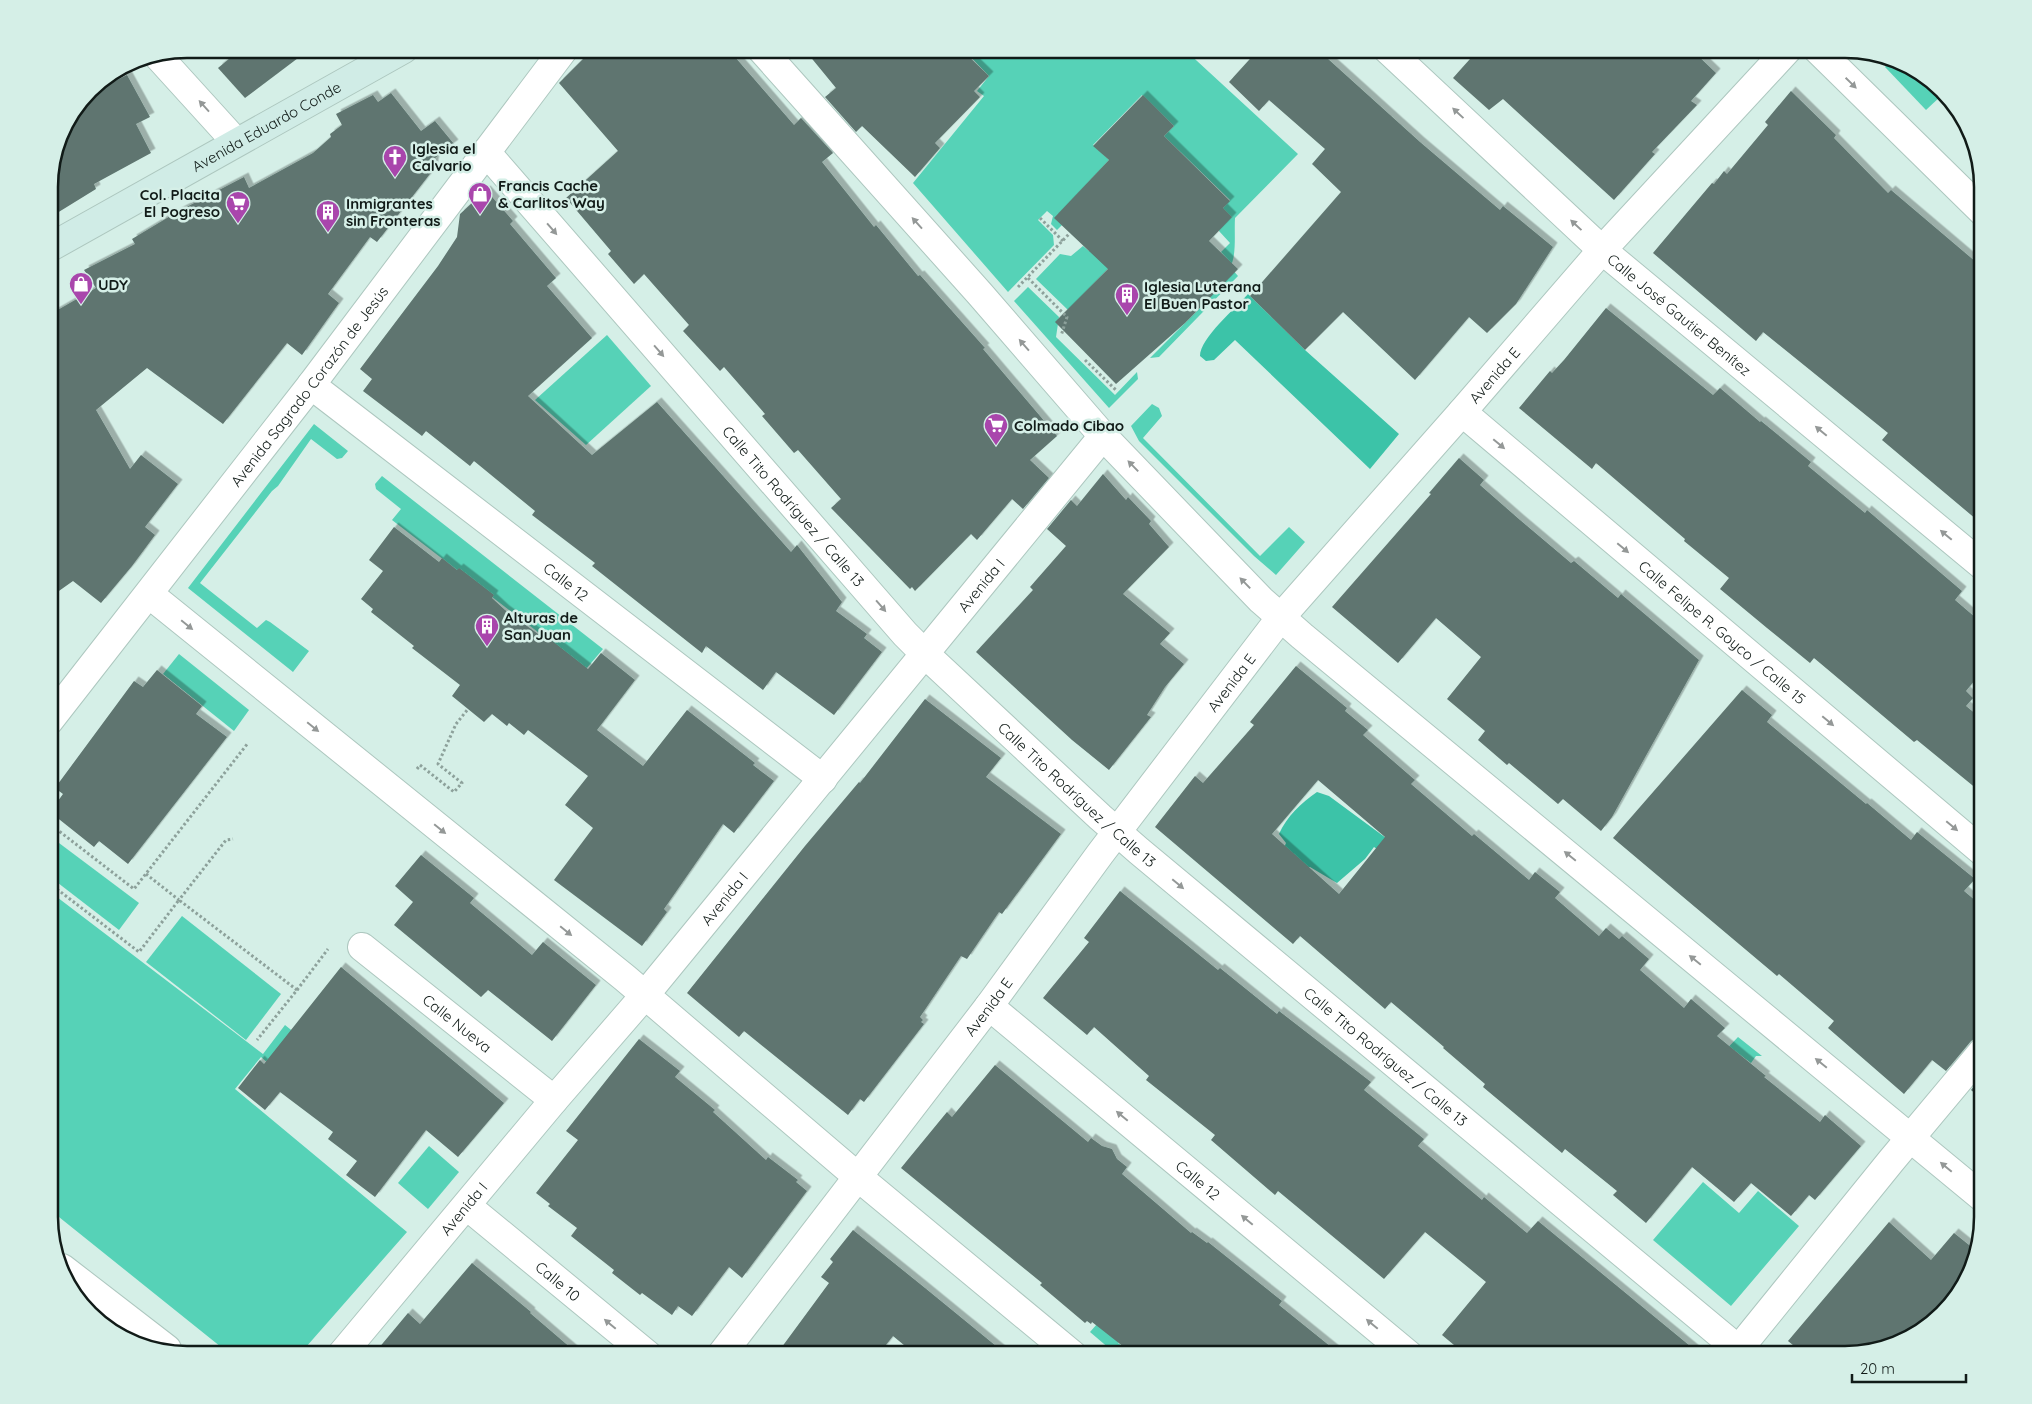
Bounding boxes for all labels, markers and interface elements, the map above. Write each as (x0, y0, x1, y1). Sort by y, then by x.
street label: Avenida Eduardo Conde (188, 77, 344, 176)
one-way arrow (1845, 77, 1857, 89)
one-way arrow (198, 100, 210, 112)
one-way arrow (1452, 107, 1464, 119)
place label: Iglesia el Calvario (412, 139, 476, 175)
church icon: Iglesia el Calvario (382, 144, 408, 178)
place label: Francis Cache & Carlitos Way (498, 176, 605, 212)
shop icon: Francis Cache & Carlitos Way (467, 181, 493, 215)
place label: Col. Placita El Pogreso (140, 185, 220, 221)
supermarket icon: Col. Placita El Pogreso (225, 190, 251, 224)
place label: Inmigrantes sin Fronteras (346, 194, 441, 230)
building icon: Inmigrantes sin Fronteras (315, 199, 341, 233)
one-way arrow (911, 217, 922, 230)
one-way arrow (1570, 219, 1582, 231)
one-way arrow (547, 222, 558, 235)
street label: Calle José Gautier Benítez (1604, 249, 1755, 379)
shop icon: UDY (68, 271, 94, 305)
place label: UDY (98, 275, 128, 294)
place label: Iglesia Luterana El Buen Pastor (1144, 277, 1261, 313)
street label: Avenida Sagrado Corazón de Jesús (226, 282, 392, 490)
building icon: Iglesia Luterana El Buen Pastor (1114, 282, 1140, 316)
one-way arrow (1019, 339, 1030, 351)
street label: Avenida E (1465, 343, 1524, 407)
one-way arrow (654, 345, 665, 358)
supermarket icon: Colmado Cibao (983, 412, 1009, 446)
place label: Colmado Cibao (1014, 416, 1124, 435)
street label: Calle Tito Rodríguez / Calle 13 (719, 422, 869, 590)
one-way arrow (1814, 426, 1827, 437)
one-way arrow (1493, 438, 1506, 449)
one-way arrow (1127, 460, 1139, 472)
one-way arrow (1939, 529, 1952, 540)
one-way arrow (1617, 543, 1630, 554)
street label: Avenida I (953, 555, 1008, 616)
street label: Calle Felipe R. Goyco / Calle 15 (1635, 556, 1810, 708)
street label: Calle 12 (540, 558, 593, 605)
one-way arrow (1239, 578, 1251, 590)
one-way arrow (875, 599, 887, 611)
place label: Alturas de San Juan (504, 608, 578, 644)
building icon: Alturas de San Juan (474, 613, 500, 647)
one-way arrow (180, 620, 193, 631)
street label: Avenida E (1203, 650, 1259, 715)
one-way arrow (1821, 715, 1833, 727)
street label: Calle Tito Rodríguez / Calle 13 (994, 718, 1160, 871)
one-way arrow (306, 721, 319, 732)
one-way arrow (1946, 820, 1958, 831)
one-way arrow (433, 823, 446, 834)
one-way arrow (1563, 851, 1576, 862)
street label: Avenida I (697, 868, 752, 929)
one-way arrow (1172, 878, 1185, 889)
one-way arrow (560, 925, 573, 936)
one-way arrow (1689, 954, 1702, 965)
street label: Avenida E (960, 974, 1016, 1040)
street label: Calle Tito Rodríguez / Calle 13 (1300, 983, 1472, 1130)
street label: Calle Nueva (419, 990, 496, 1056)
one-way arrow (1815, 1057, 1827, 1069)
one-way arrow (1116, 1111, 1128, 1122)
street label: Calle 12 (1172, 1156, 1224, 1204)
one-way arrow (1939, 1161, 1952, 1172)
street label: Avenida I (436, 1178, 491, 1239)
one-way arrow (1241, 1214, 1253, 1226)
street label: Calle 10 (532, 1257, 585, 1305)
one-way arrow (1366, 1318, 1378, 1330)
one-way arrow (604, 1319, 617, 1330)
scale bar (1852, 1352, 1966, 1384)
text: 20 m (1860, 1359, 1895, 1378)

